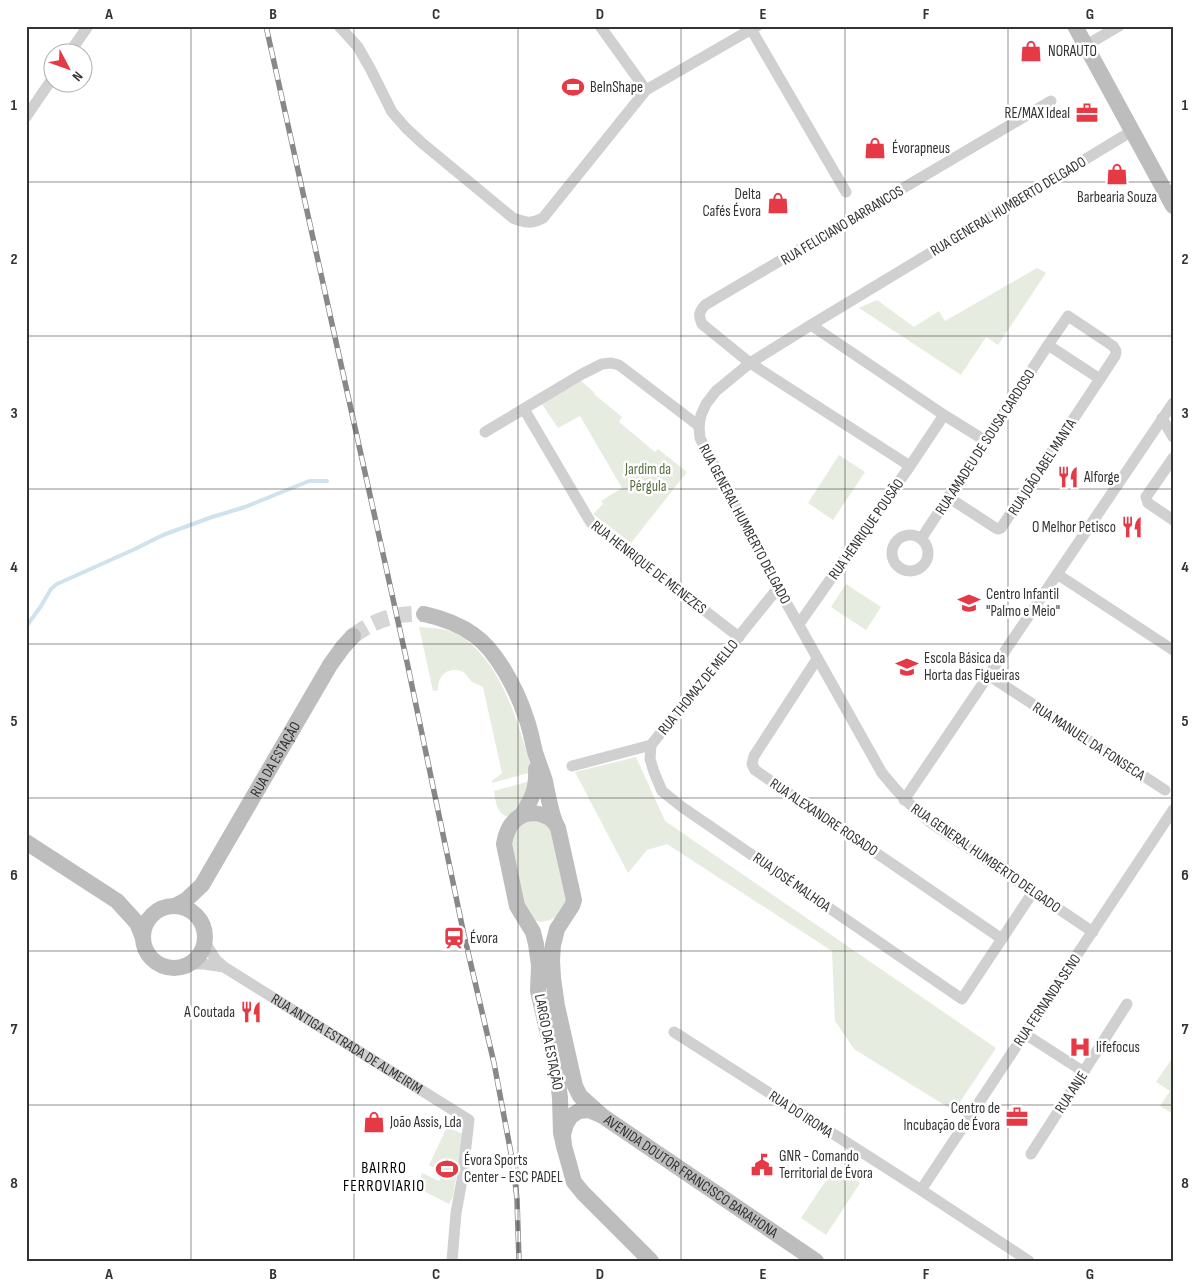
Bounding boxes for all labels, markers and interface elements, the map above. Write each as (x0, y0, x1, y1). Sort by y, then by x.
text: A (104, 5, 113, 24)
text: B (269, 5, 277, 24)
text: C (432, 5, 440, 24)
text: D (596, 5, 604, 24)
text: E (760, 5, 767, 24)
text: F (923, 5, 930, 24)
text: G (1086, 5, 1094, 24)
shop icon: NORAUTO (1018, 38, 1044, 64)
north arrow (42, 42, 92, 92)
place label: NORAUTO (1048, 42, 1097, 61)
text: N (69, 68, 86, 85)
sports icon: BeInShape (560, 74, 586, 100)
place label: BeInShape (590, 78, 643, 97)
text: 1 (11, 96, 18, 115)
text: 1 (1182, 96, 1189, 115)
office icon: RE/MAX Ideal (1074, 100, 1100, 126)
place label: RE/MAX Ideal (1004, 104, 1070, 123)
shop icon: Évorapneus (862, 135, 888, 161)
place label: Évorapneus (892, 139, 950, 158)
street label: RUA GENERAL HUMBERTO DELGADO (927, 152, 1090, 261)
shop icon: Barbearia Souza (1104, 161, 1130, 187)
street label: RUA FELICIANO BARRANCOS (778, 181, 907, 270)
place label: Delta Cafés Évora (702, 185, 761, 221)
place label: Barbearia Souza (1077, 188, 1157, 207)
shop icon: Delta Cafés Évora (765, 190, 791, 216)
text: 2 (10, 250, 18, 269)
text: 2 (1181, 250, 1189, 269)
street label: RUA AMADEU DE SOUSA CARDOSO (931, 366, 1040, 519)
text: 3 (10, 404, 18, 423)
text: 3 (1181, 404, 1189, 423)
street label: RUA JOÃO ABEL MANTA (1004, 415, 1081, 519)
street label: RUA GENERAL HUMBERTO DELGADO (694, 441, 795, 607)
park label: Jardim da Pérgula (624, 460, 671, 496)
restaurant icon: Alforge (1055, 464, 1081, 490)
place label: Alforge (1083, 468, 1120, 487)
street label: RUA HENRIQUE POUSÃO (824, 475, 908, 583)
restaurant icon: O Melhor Petisco (1119, 514, 1145, 540)
street label: RUA HENRIQUE DE MENEZES (587, 516, 710, 618)
place label: O Melhor Petisco (1032, 518, 1116, 537)
text: 4 (10, 558, 18, 577)
text: 4 (1181, 558, 1189, 577)
place label: Centro Infantil "Palmo e Meio" (986, 585, 1060, 621)
school or university icon: Centro Infantil "Palmo e Meio" (956, 590, 982, 616)
street label: RUA THOMAZ DE MELLO (654, 636, 743, 739)
place label: Escola Básica da Horta das Figueiras (924, 649, 1020, 685)
school or university icon: Escola Básica da Horta das Figueiras (894, 654, 920, 680)
street label: RUA MANUEL DA FONSECA (1029, 698, 1149, 785)
text: 5 (10, 712, 18, 731)
text: 5 (1181, 712, 1189, 731)
street label: RUA DA ESTAÇÃO (246, 718, 305, 801)
street label: RUA ALEXANDRE ROSADO (766, 774, 881, 861)
street label: RUA GENERAL HUMBERTO DELGADO (907, 799, 1064, 917)
street label: RUA JOSÉ MALHOA (749, 849, 835, 916)
text: 6 (10, 866, 18, 885)
text: 6 (1181, 866, 1189, 885)
station icon: Évora (441, 925, 467, 951)
place label: Évora (470, 929, 498, 948)
street label: RUA FERNANDA SENO (1010, 950, 1085, 1050)
street label: RUA ANTIGA ESTRADA DE ALMEIRIM (267, 990, 426, 1099)
street label: LARGO DA ESTAÇÃO (530, 992, 567, 1092)
restaurant icon: A Coutada (238, 999, 264, 1025)
place label: A Coutada (183, 1003, 235, 1022)
text: 7 (11, 1020, 18, 1039)
text: 7 (1182, 1020, 1189, 1039)
hospital icon: lifefocus (1067, 1034, 1093, 1060)
place label: lifefocus (1096, 1038, 1140, 1057)
street label: RUA ANJE (1051, 1068, 1092, 1117)
street label: RUA DO IROMA (765, 1087, 837, 1142)
place label: Centro de Incubação de Évora (904, 1099, 1000, 1135)
office icon: Centro de Incubação de Évora (1004, 1104, 1030, 1130)
shop icon: João Assis, Lda (361, 1109, 387, 1135)
street label: AVENIDA DOUTOR FRANCISCO BARAHONA (599, 1110, 782, 1243)
place label: João Assis, Lda (389, 1113, 462, 1132)
place label: GNR - Comando Territorial de Évora (779, 1147, 873, 1183)
place label: Évora Sports Center - ESC PADEL (464, 1151, 563, 1187)
public building icon: GNR - Comando Territorial de Évora (749, 1152, 775, 1178)
sports icon: Évora Sports Center - ESC PADEL (434, 1156, 460, 1182)
district label: BAIRRO FERROVIARIO (343, 1159, 425, 1196)
text: 8 (10, 1174, 18, 1193)
text: 8 (1181, 1174, 1189, 1193)
text: A (104, 1265, 113, 1284)
text: B (269, 1265, 277, 1284)
text: C (432, 1265, 440, 1284)
text: D (596, 1265, 604, 1284)
text: E (760, 1265, 767, 1284)
text: F (923, 1265, 930, 1284)
text: G (1086, 1265, 1094, 1284)

